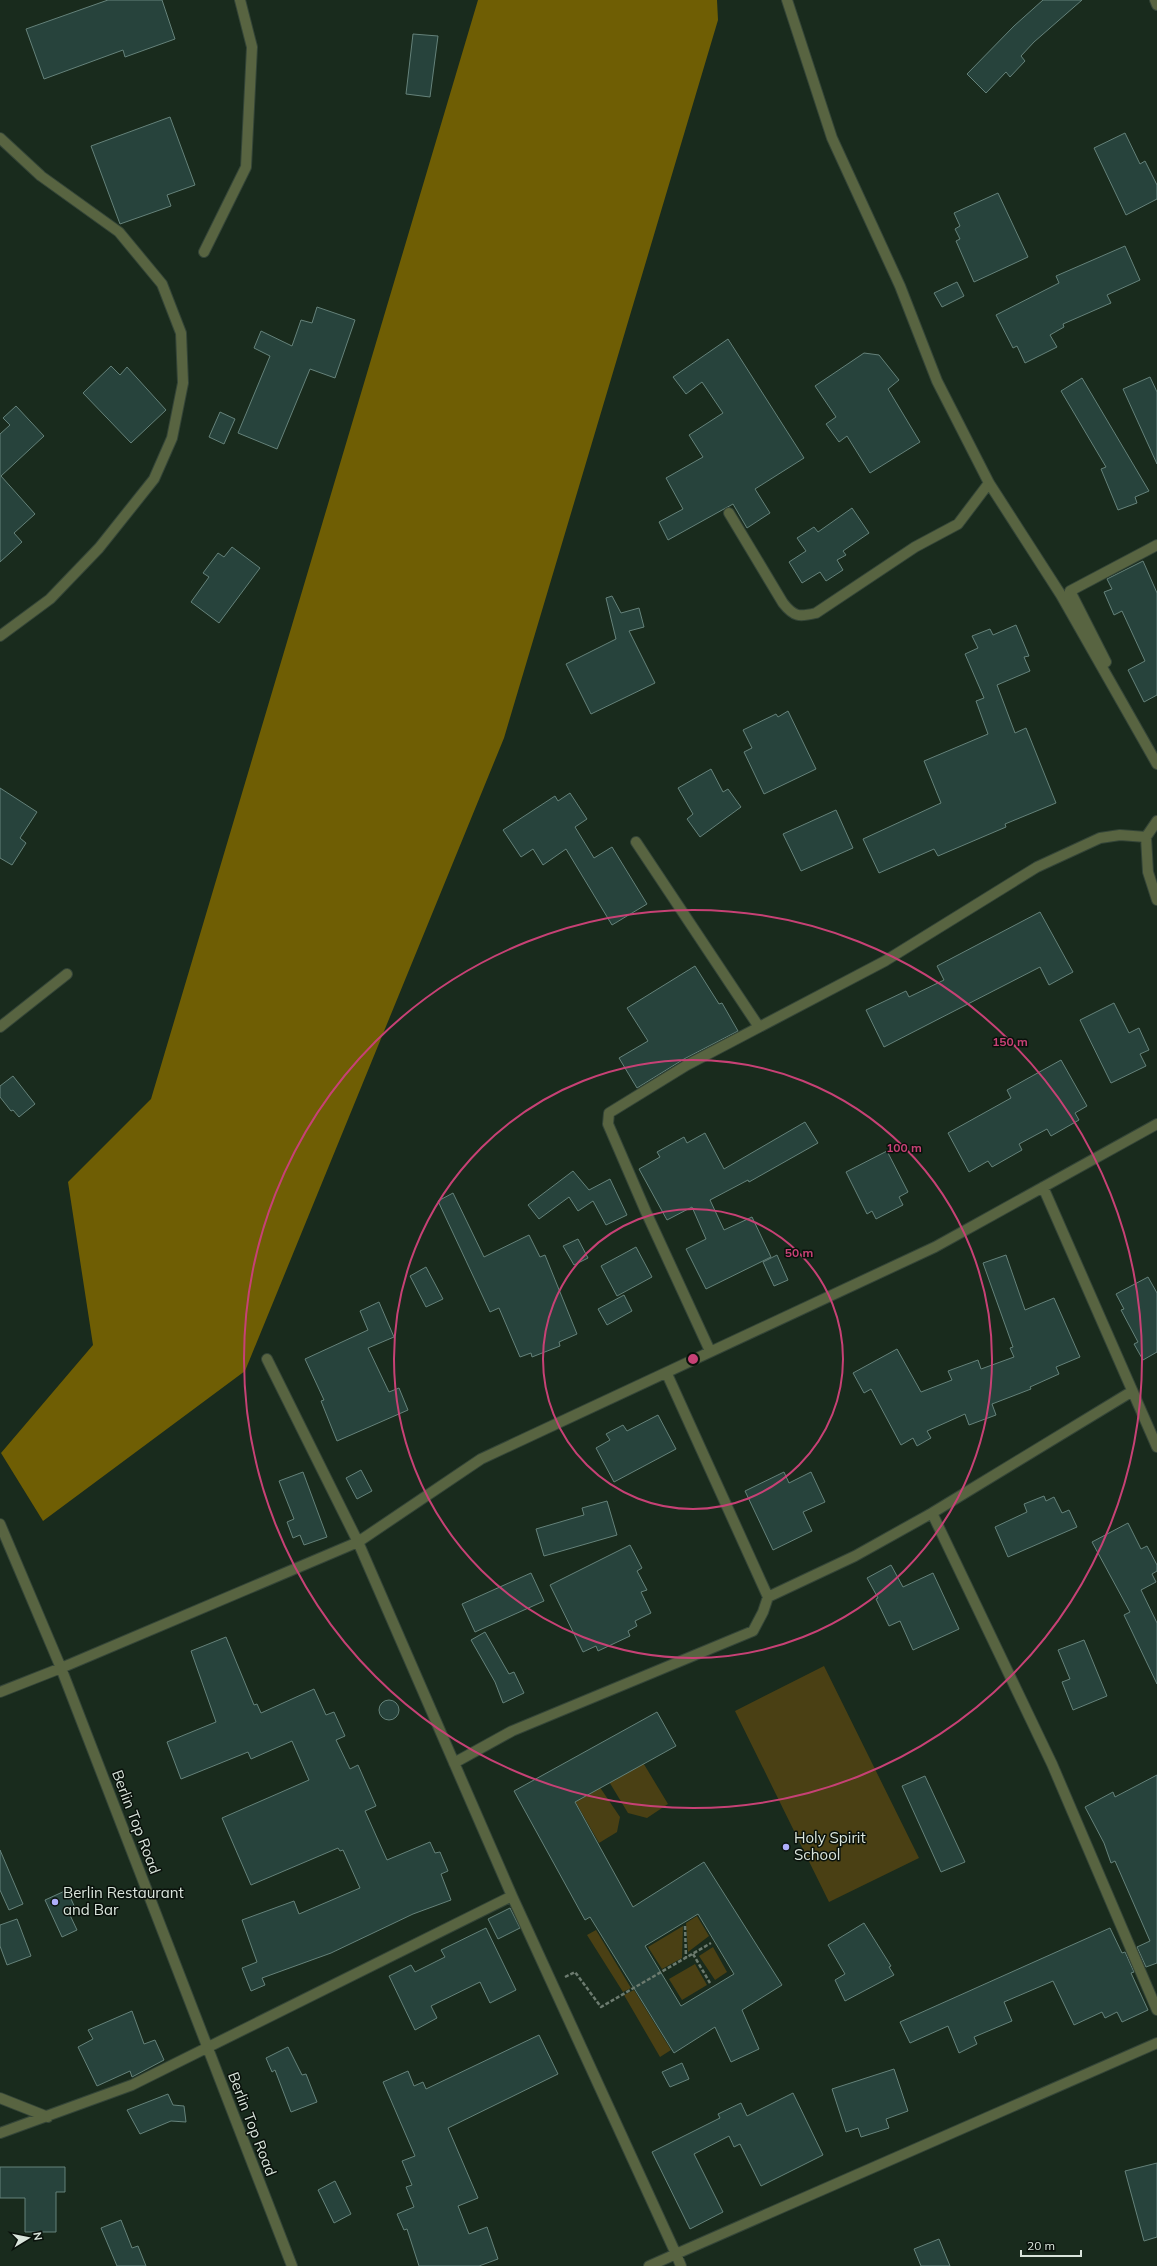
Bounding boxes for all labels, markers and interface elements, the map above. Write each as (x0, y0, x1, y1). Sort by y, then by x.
text: 150 m (992, 1034, 1028, 1049)
text: 100 m (886, 1140, 922, 1155)
text: 50 m (785, 1245, 813, 1260)
centre of rings (686, 1352, 700, 1366)
street label: Berlin Top Road (108, 1767, 165, 1876)
place label: Holy Spirit School (794, 1828, 866, 1864)
marker: Holy Spirit School (781, 1842, 791, 1852)
place label: Berlin Restaurant and Bar (63, 1883, 184, 1919)
marker: Berlin Restaurant and Bar (50, 1897, 60, 1907)
street label: Berlin Top Road (224, 2069, 281, 2178)
north arrow (8, 2218, 48, 2258)
text: N (30, 2231, 45, 2242)
scale bar (1021, 2232, 1081, 2258)
text: 20 m (1027, 2238, 1055, 2253)

